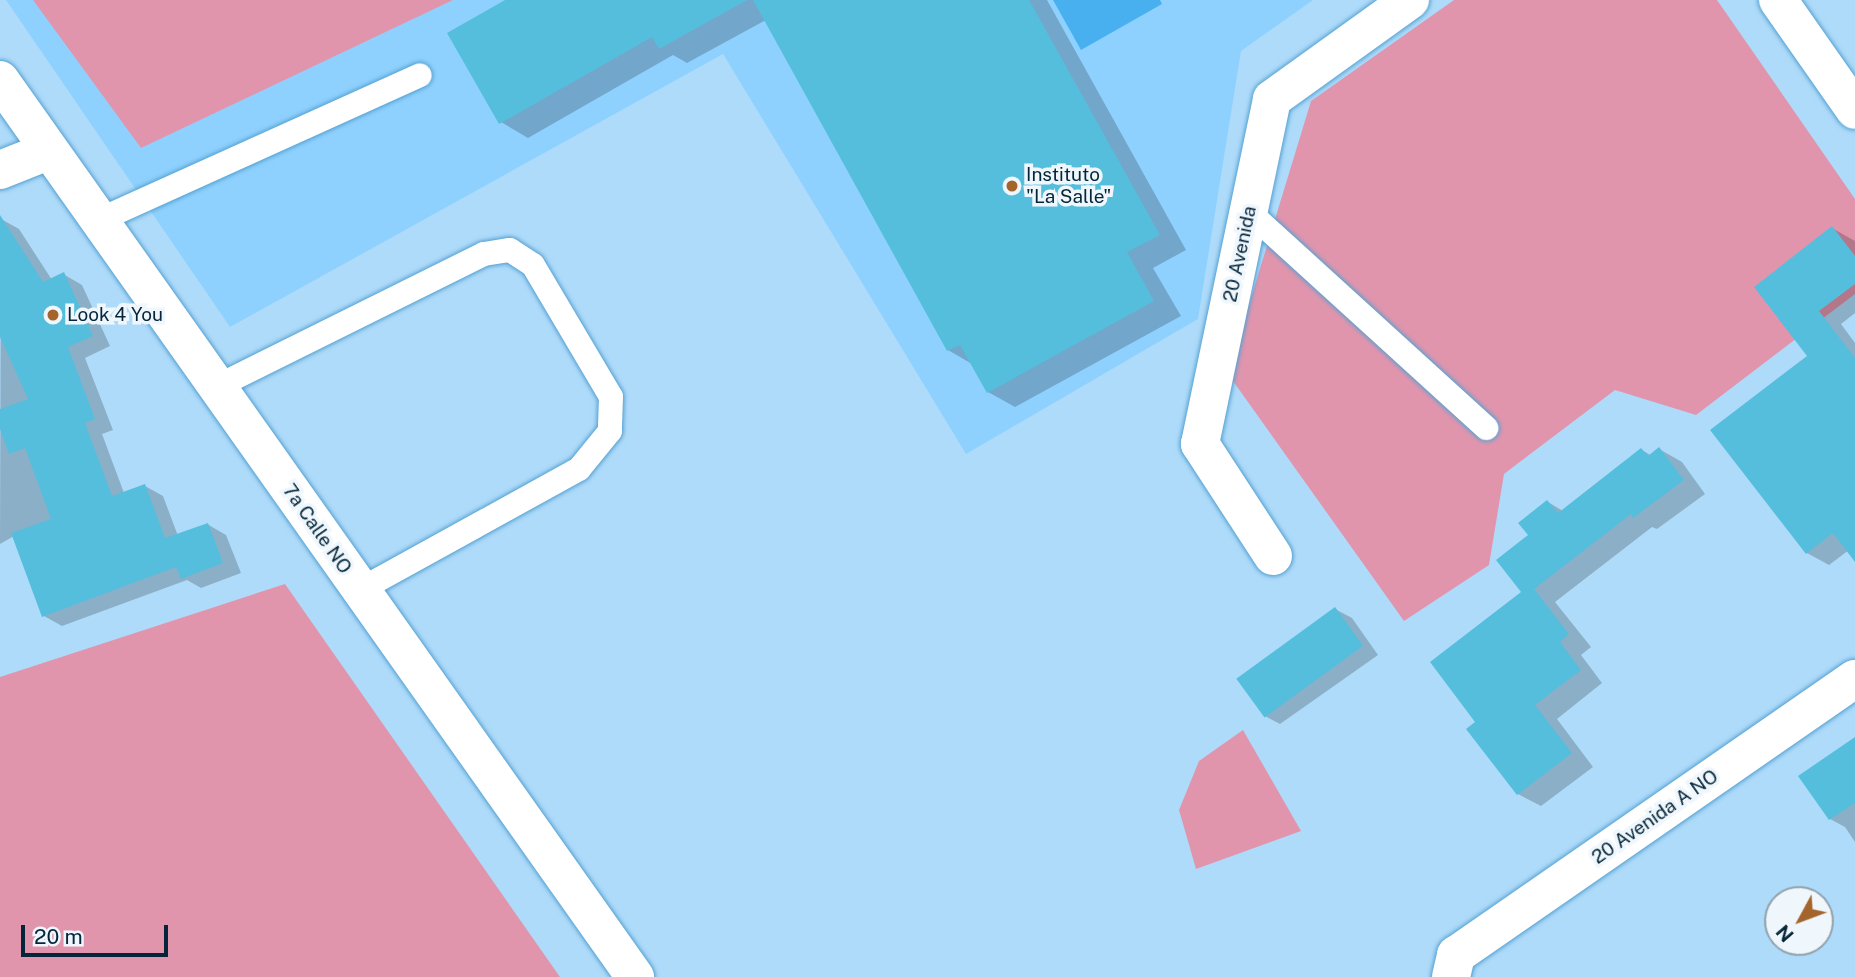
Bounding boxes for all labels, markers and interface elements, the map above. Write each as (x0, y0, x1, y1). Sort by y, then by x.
place label: Instituto "La Salle" (1026, 164, 1111, 208)
marker: Instituto "La Salle" (1004, 178, 1020, 194)
street label: 20 Avenida (1219, 204, 1261, 304)
place label: Look 4 You (67, 304, 163, 326)
marker: Look 4 You (45, 307, 61, 323)
street label: 7a Calle NO (278, 480, 356, 578)
street label: 20 Avenida A NO (1588, 765, 1722, 869)
north arrow (1764, 886, 1834, 956)
scale bar (24, 911, 172, 955)
text: N (1771, 921, 1798, 946)
text: 20 m (34, 924, 83, 949)

